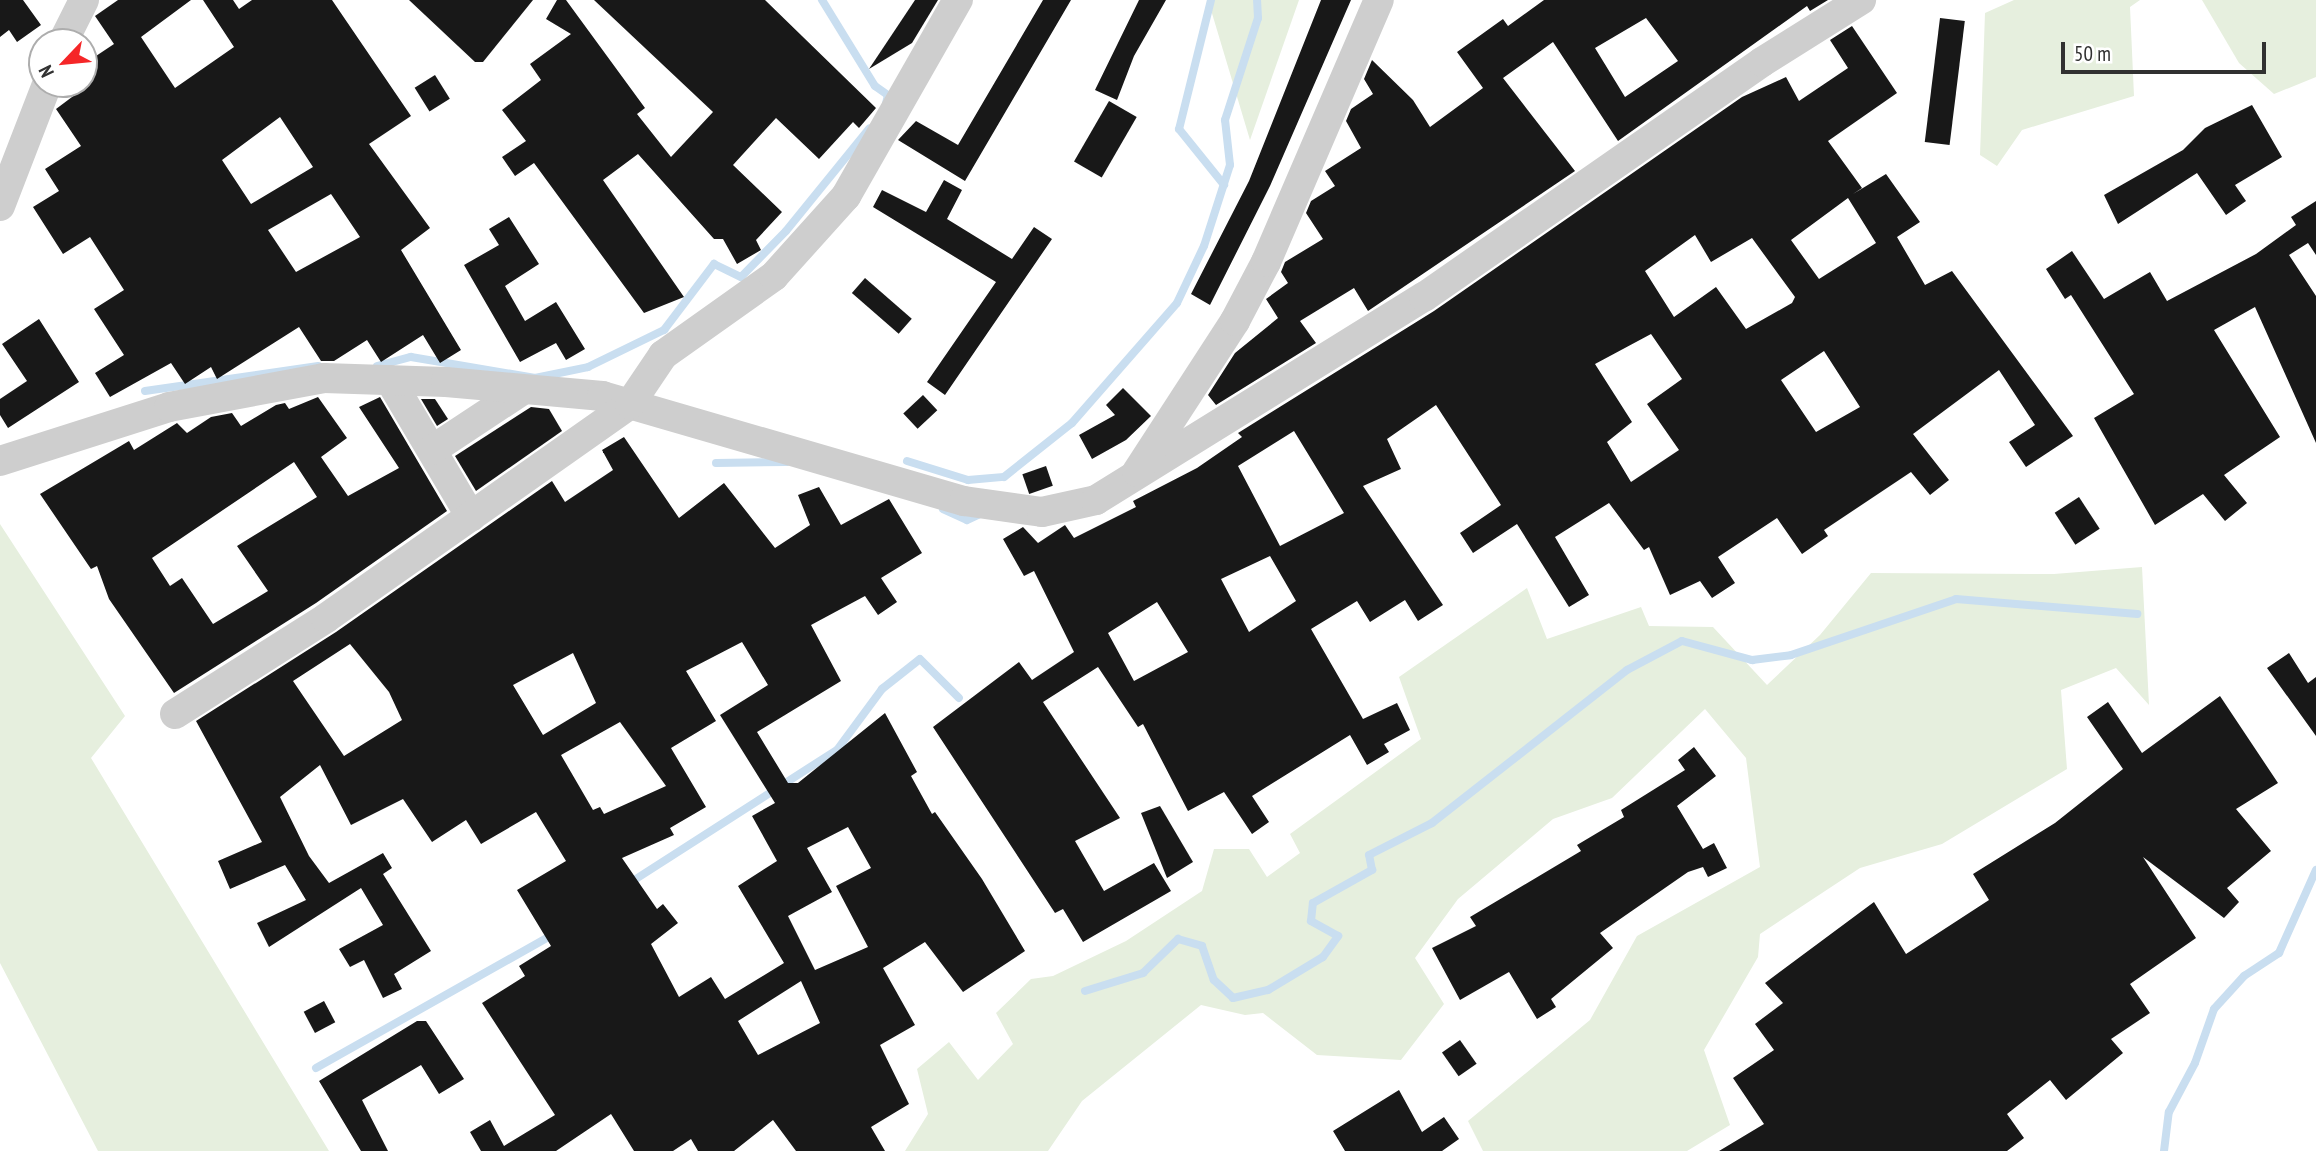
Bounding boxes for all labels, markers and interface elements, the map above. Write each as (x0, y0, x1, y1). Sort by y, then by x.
north arrow (28, 28, 98, 98)
scale bar (2064, 28, 2269, 72)
text: 50 m (2074, 40, 2111, 67)
text: N (33, 61, 59, 81)

